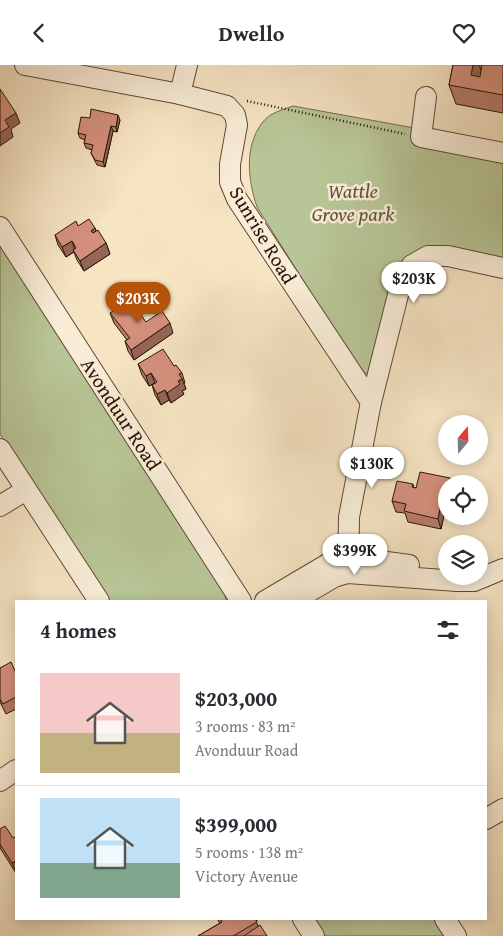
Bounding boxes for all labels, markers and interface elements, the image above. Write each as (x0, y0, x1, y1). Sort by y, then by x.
text: Dwello (219, 17, 284, 49)
icon: back (25, 19, 53, 47)
icon: heart (450, 19, 478, 47)
park label: Wattle Grove park (312, 176, 395, 228)
street label: Sunrise Road (223, 180, 304, 289)
pin: $203K (379, 261, 449, 304)
text: $203K (392, 266, 436, 290)
pin: $203K (103, 281, 173, 324)
text: $203K (116, 286, 160, 310)
street label: Avonduur Road (74, 352, 169, 476)
north arrow (438, 415, 488, 465)
map controls (438, 415, 488, 585)
pin: $130K (337, 447, 407, 489)
text: $130K (350, 451, 394, 475)
button: locate (438, 475, 488, 525)
pin: $399K (320, 533, 390, 576)
button: layers (438, 535, 488, 585)
text: $399K (333, 538, 377, 562)
text: 4 homes (40, 615, 116, 646)
icon: filters (434, 616, 462, 644)
text: $203,000 (195, 683, 277, 714)
icon: home (80, 693, 140, 753)
text: 3 rooms · 83 m² (195, 714, 295, 738)
text: Avonduur Road (195, 738, 298, 762)
text: $399,000 (195, 809, 277, 840)
icon: home (80, 818, 140, 878)
text: 5 rooms · 138 m² (195, 840, 303, 864)
text: Victory Avenue (195, 864, 298, 888)

